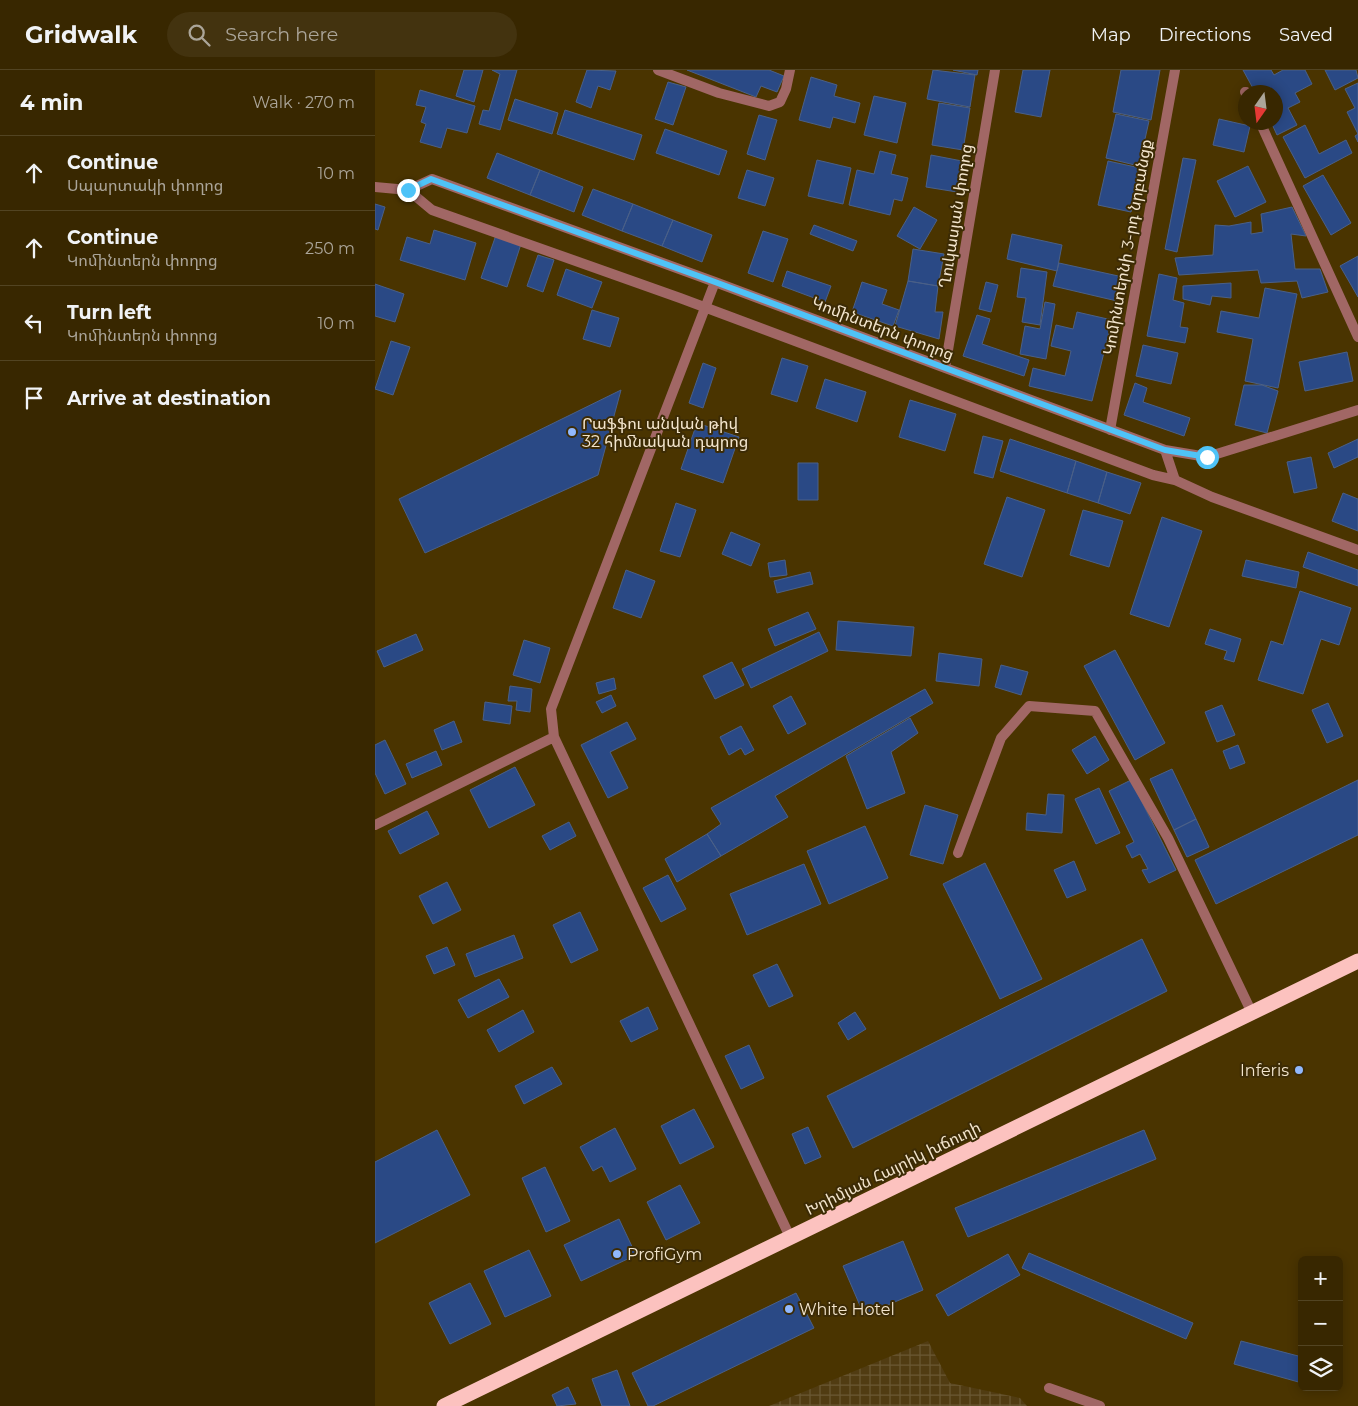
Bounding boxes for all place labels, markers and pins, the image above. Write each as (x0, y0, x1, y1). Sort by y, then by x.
place label: Րաֆֆու անվան թիվ 32 հիմնական դպրոց (582, 414, 748, 451)
marker: Րաֆֆու անվան թիվ 32 հիմնական դպրոց (566, 426, 578, 438)
place label: Inferis (1240, 1061, 1289, 1080)
marker: Inferis (1293, 1064, 1305, 1076)
place label: ProfiGym (627, 1245, 702, 1264)
marker: ProfiGym (611, 1248, 623, 1260)
place label: White Hotel (799, 1300, 895, 1319)
marker: White Hotel (783, 1303, 795, 1315)

